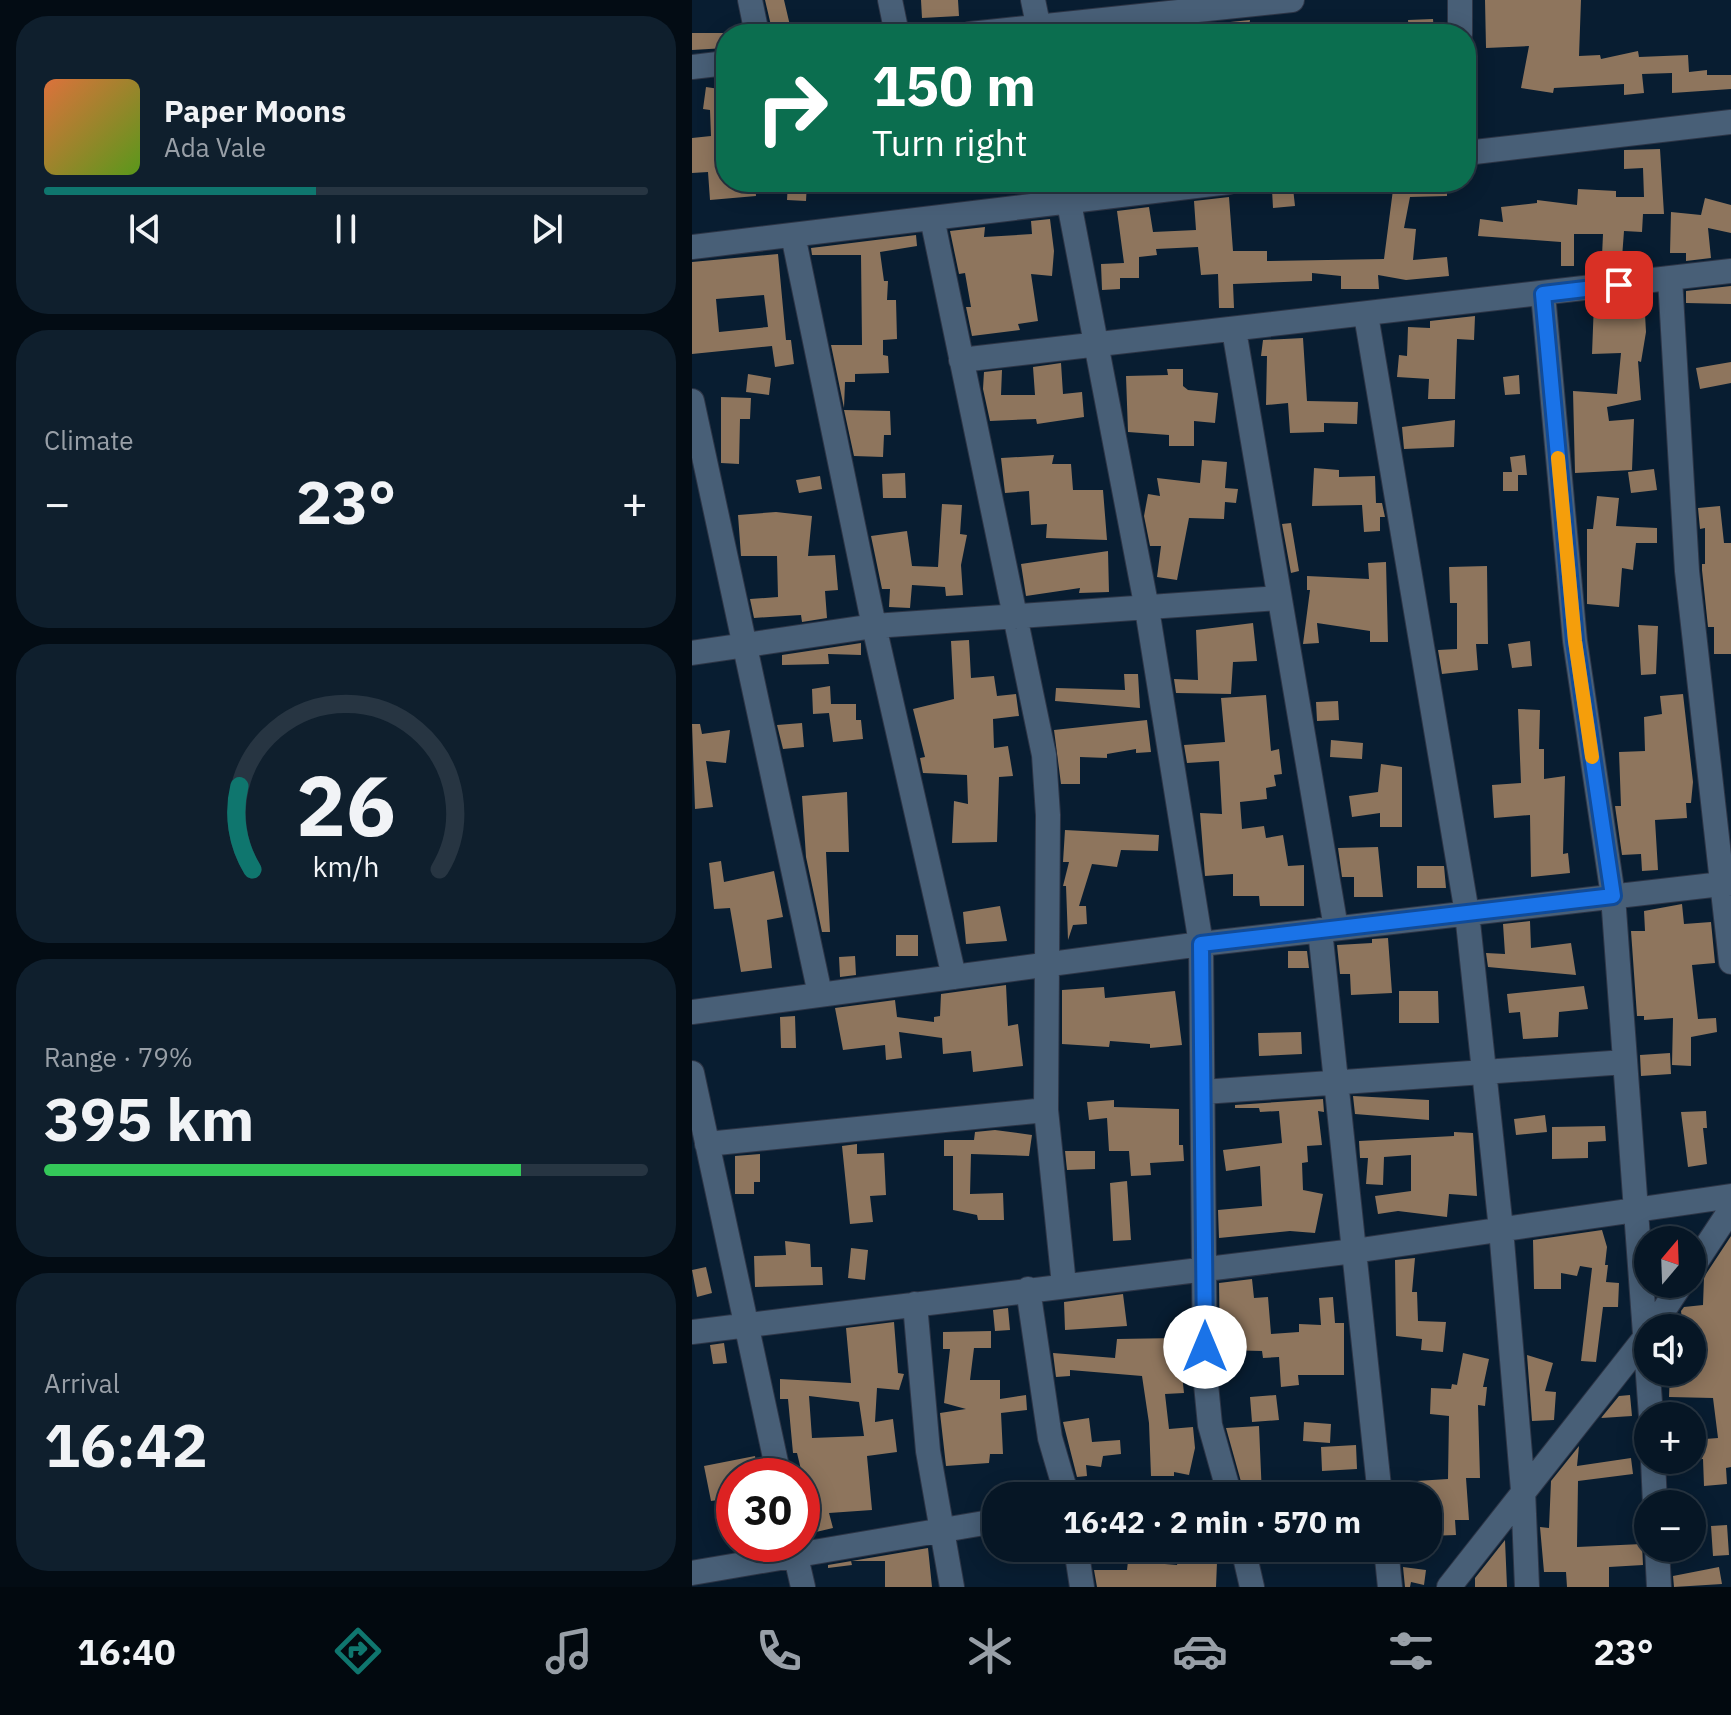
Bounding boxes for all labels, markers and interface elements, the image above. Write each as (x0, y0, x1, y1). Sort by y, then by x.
text: 150 m (872, 49, 1036, 121)
icon: right (740, 56, 844, 160)
text: Paper Moons (164, 91, 346, 130)
text: Turn right (872, 119, 1028, 166)
text: Ada Vale (164, 130, 266, 164)
icon: previous (123, 207, 167, 251)
icon: pause (324, 207, 368, 251)
icon: next (525, 207, 569, 251)
pin (1585, 251, 1653, 319)
icon: arrive (1597, 263, 1641, 307)
text: Climate (44, 423, 134, 457)
text: 23° (296, 462, 396, 541)
text: − (44, 474, 70, 531)
text: + (622, 474, 648, 531)
text: 26 (296, 750, 396, 858)
text: km/h (312, 848, 380, 885)
text: Range · 79% (44, 1040, 193, 1074)
text: 395 km (44, 1079, 254, 1158)
north arrow (1634, 1226, 1706, 1298)
map controls (1634, 1226, 1706, 1562)
position arrow (1163, 1305, 1247, 1389)
button: sound (1634, 1314, 1706, 1386)
text: Arrival (44, 1366, 120, 1400)
button: + (1634, 1402, 1706, 1474)
text: 16:42 (44, 1405, 208, 1484)
speed limit sign: 30 (716, 1458, 820, 1562)
button: − (1634, 1490, 1706, 1562)
text: 16:42 · 2 min · 570 m (1063, 1502, 1361, 1541)
icon: directions (330, 1623, 386, 1679)
icon: music (541, 1623, 597, 1679)
icon: phone (751, 1623, 807, 1679)
icon: climate (962, 1623, 1018, 1679)
icon: car (1172, 1623, 1228, 1679)
icon: filters (1383, 1623, 1439, 1679)
text: 16:40 (77, 1628, 176, 1675)
text: 23° (1594, 1628, 1654, 1675)

